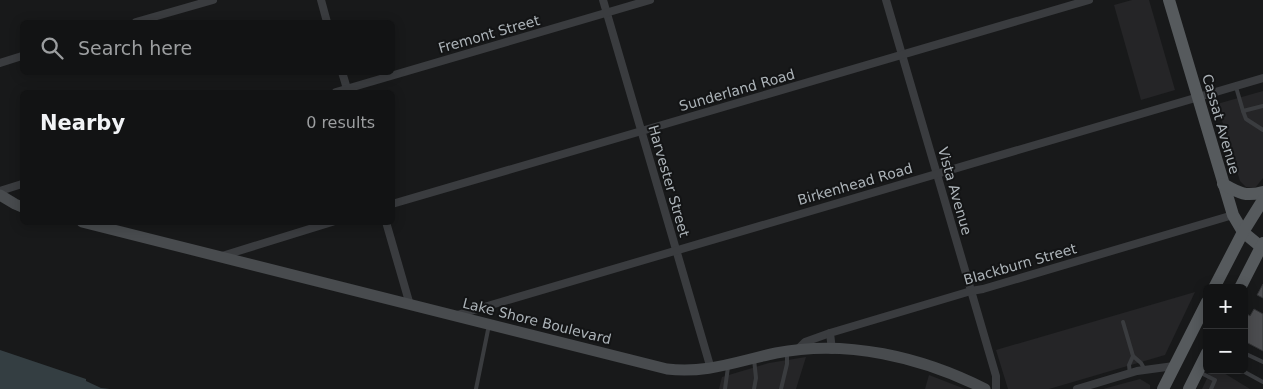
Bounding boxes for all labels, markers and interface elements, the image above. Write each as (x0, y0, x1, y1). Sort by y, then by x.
street label: Fremont Street (436, 12, 542, 56)
search box (20, 20, 395, 75)
icon: search (38, 34, 66, 62)
text: Search here (78, 37, 192, 59)
street label: Sunderland Road (677, 66, 797, 114)
street label: Cassat Avenue (1199, 72, 1243, 176)
text: Nearby (40, 111, 125, 135)
text: 0 results (306, 113, 375, 132)
street label: Harvester Street (645, 123, 693, 239)
street label: Vista Avenue (935, 145, 975, 237)
street label: Birkenhead Road (796, 160, 914, 208)
street label: Blackburn Street (962, 240, 1079, 288)
map controls (1203, 284, 1248, 374)
button: + (1203, 284, 1248, 329)
street label: Lake Shore Boulevard (461, 295, 613, 347)
button: − (1203, 329, 1248, 374)

